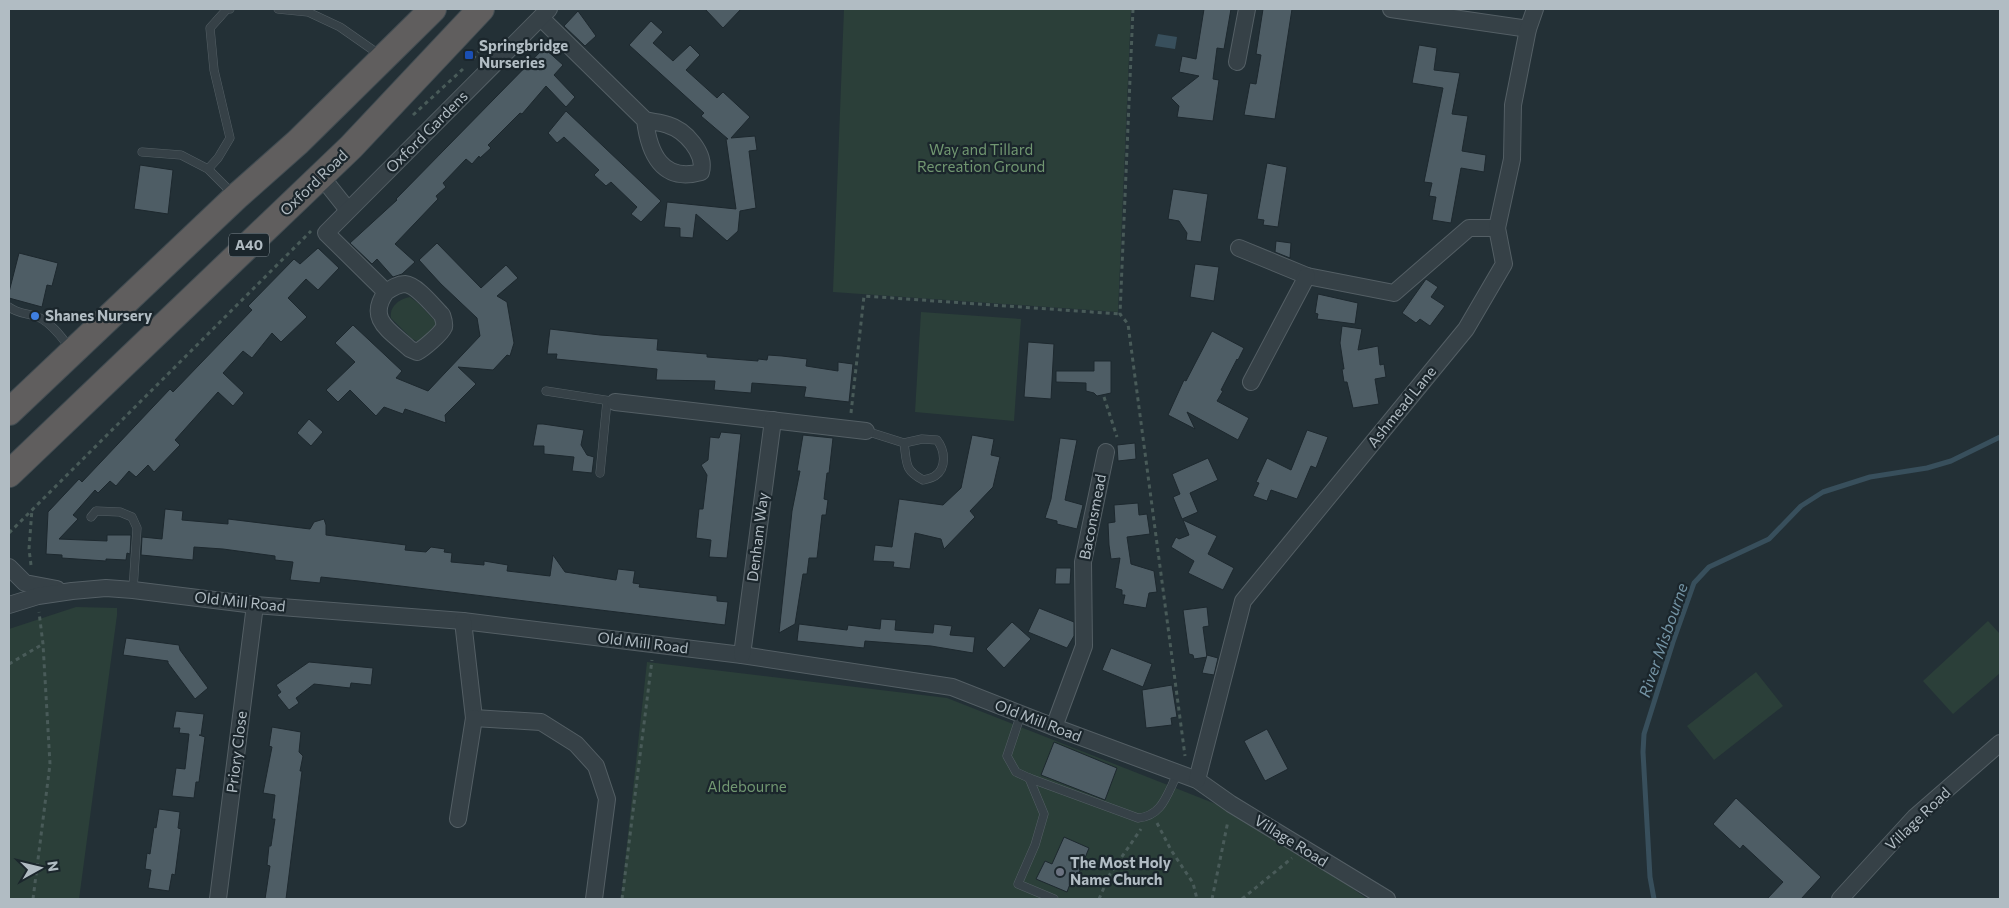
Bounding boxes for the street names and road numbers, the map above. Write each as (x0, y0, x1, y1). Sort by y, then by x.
street label: Oxford Gardens (382, 86, 471, 176)
street label: Oxford Road (276, 146, 351, 219)
road number: A40 (229, 234, 269, 256)
street label: Ashmead Lane (1363, 362, 1439, 451)
street label: Baconsmead (1075, 472, 1109, 561)
street label: Denham Way (743, 491, 771, 583)
street label: Old Mill Road (194, 587, 286, 615)
street label: Old Mill Road (597, 628, 690, 657)
street label: Old Mill Road (992, 695, 1084, 745)
street label: Priory Close (222, 710, 250, 794)
street label: Village Road (1881, 783, 1954, 854)
street label: Village Road (1251, 810, 1332, 870)

